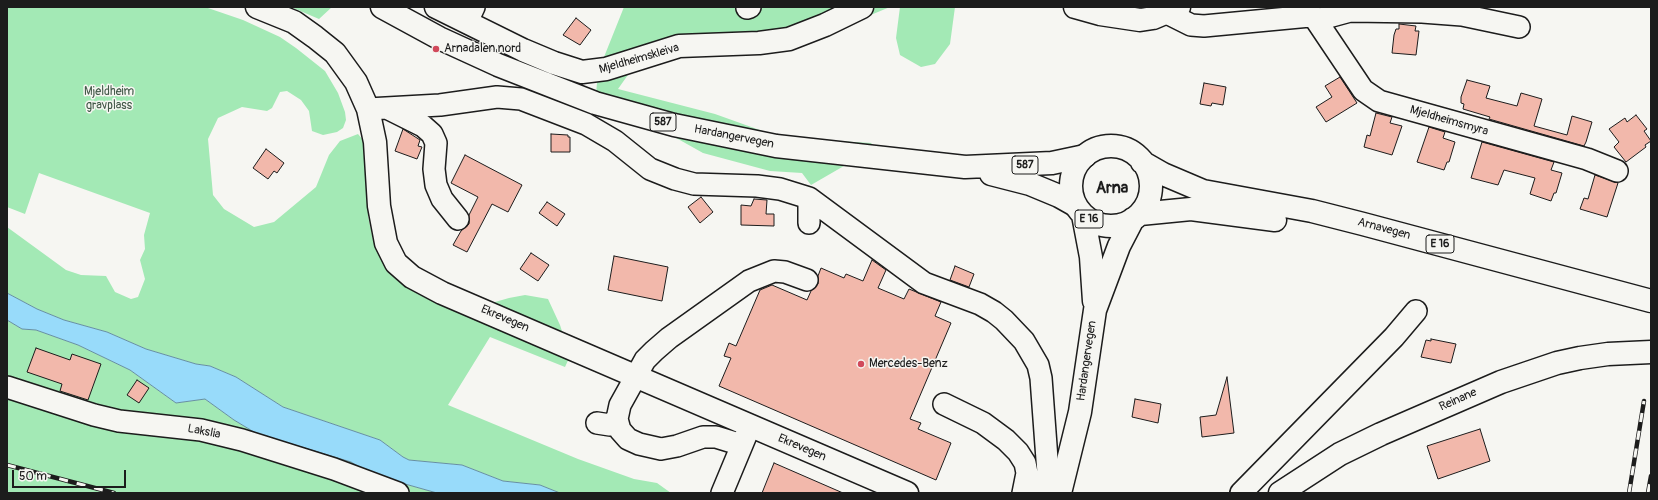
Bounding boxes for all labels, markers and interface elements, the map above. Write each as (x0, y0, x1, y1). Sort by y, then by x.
street label: Mjeldheimskleiva (597, 41, 681, 77)
place label: Arnadalen nord (444, 42, 521, 56)
marker: Arnadalen nord (431, 44, 441, 54)
park label: Mjeldheim gravplass (84, 85, 134, 113)
street label: Mjeldheimsmyra (1408, 103, 1490, 139)
road number: 587 (650, 113, 676, 131)
street label: Hardangervegen (693, 122, 775, 152)
road number: 587 (1012, 156, 1038, 174)
district label: Arna (1096, 179, 1128, 199)
road number: E 16 (1075, 210, 1103, 228)
street label: Arnavegen (1356, 215, 1412, 243)
road number: E 16 (1426, 235, 1454, 253)
street label: Ekrevegen (479, 302, 531, 336)
street label: Hardangervegen (1074, 320, 1100, 402)
place label: Mercedes-Benz (869, 357, 948, 371)
marker: Mercedes-Benz (856, 359, 866, 369)
street label: Reinane (1437, 385, 1479, 415)
street label: Lakslia (186, 422, 222, 442)
street label: Ekrevegen (776, 431, 828, 465)
scale bar (14, 462, 128, 488)
text: 50 m (19, 469, 47, 484)

